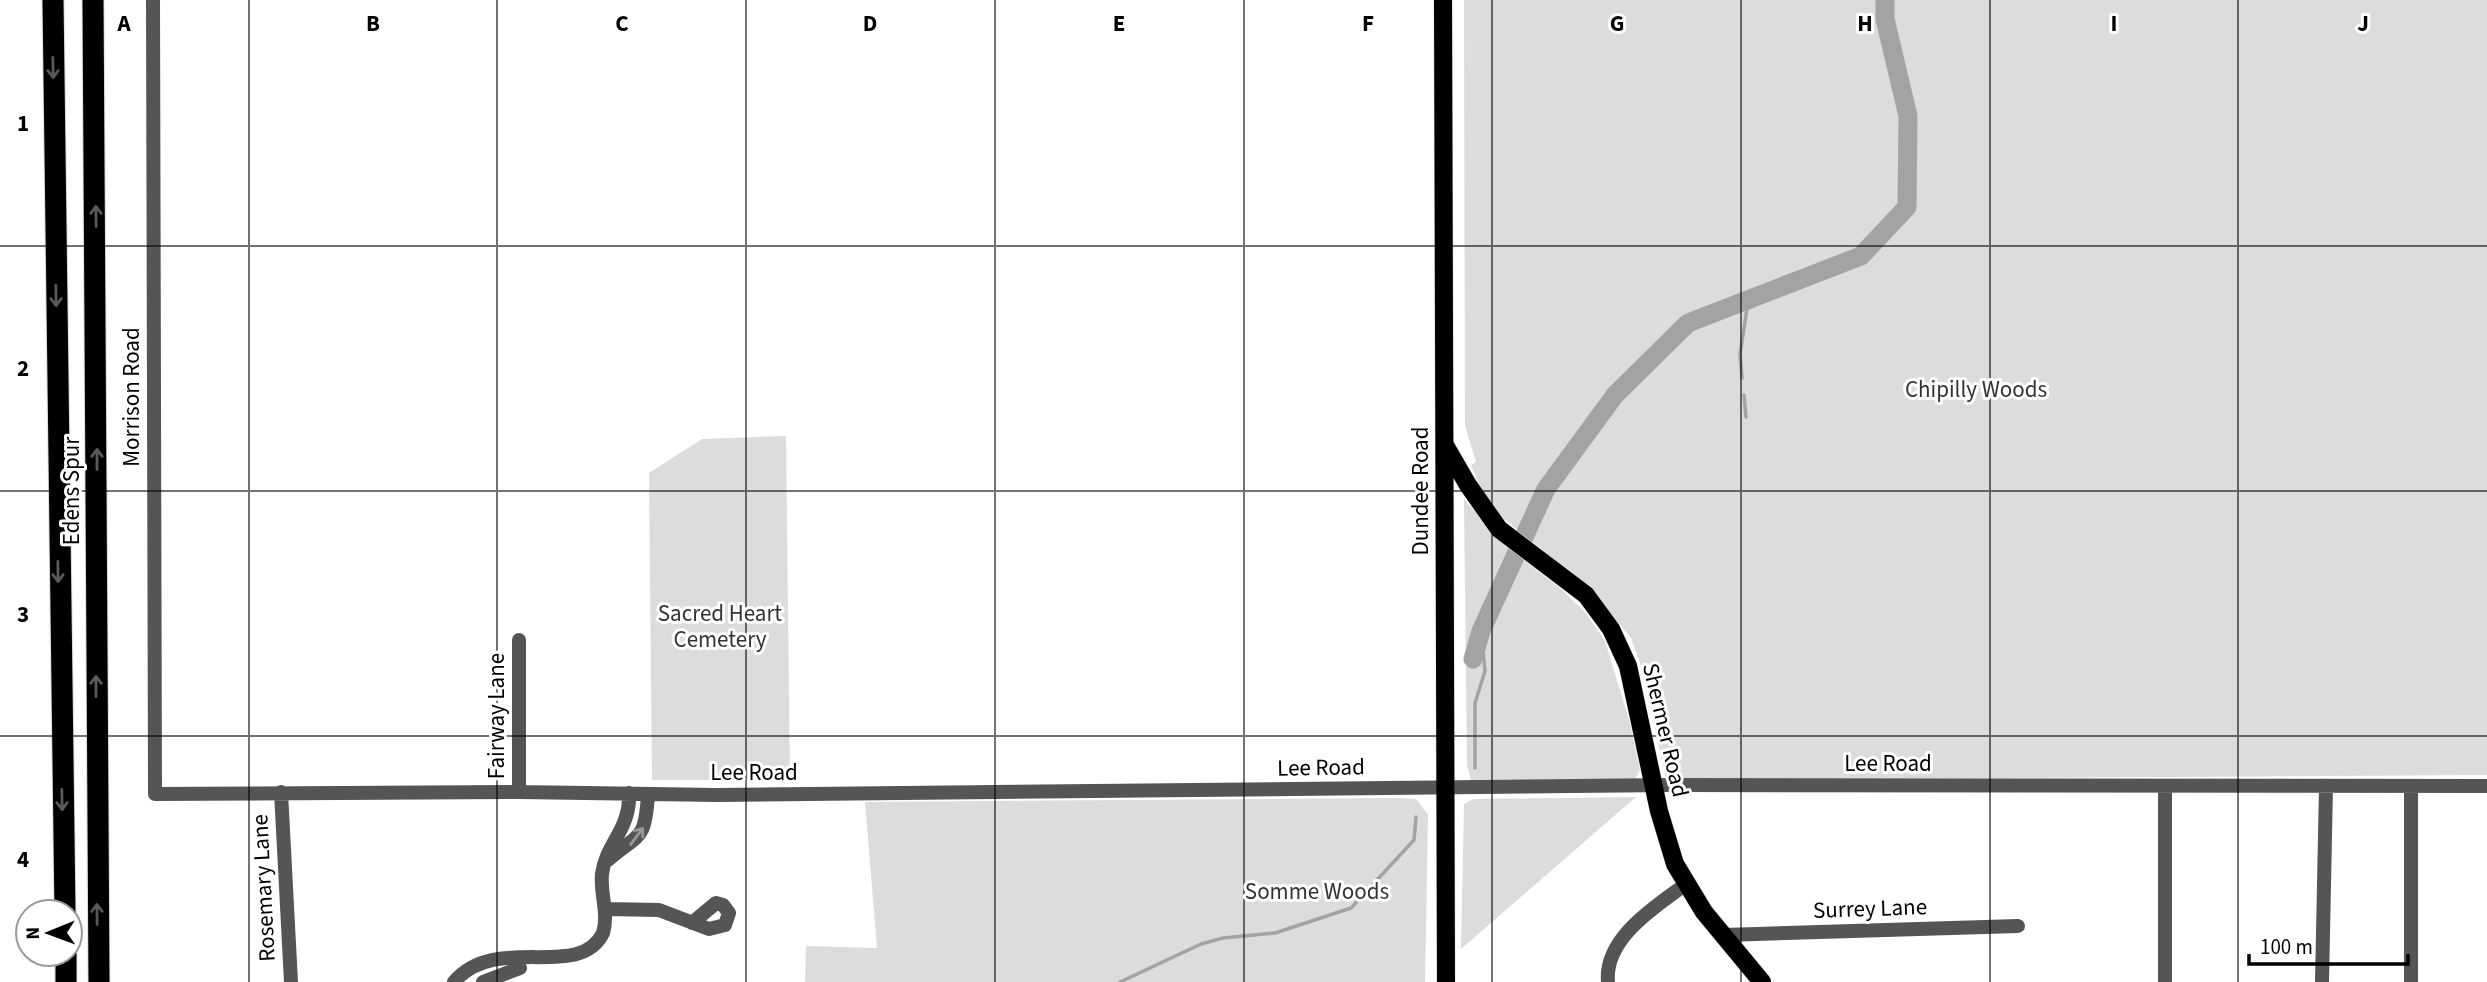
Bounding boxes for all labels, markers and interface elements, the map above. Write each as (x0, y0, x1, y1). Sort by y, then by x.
text: A (116, 7, 131, 40)
text: B (366, 7, 380, 40)
text: C (615, 7, 629, 40)
text: D (863, 7, 877, 40)
text: E (1113, 7, 1125, 40)
text: F (1362, 7, 1374, 40)
text: G (1610, 7, 1624, 40)
text: H (1857, 7, 1873, 40)
text: I (2111, 7, 2117, 40)
text: J (2357, 7, 2369, 40)
one-way arrow (46, 56, 60, 79)
text: 1 (17, 107, 29, 140)
one-way arrow (89, 204, 102, 227)
one-way arrow (49, 284, 62, 307)
street label: Morrison Road (115, 327, 148, 467)
text: 2 (17, 352, 29, 385)
park label: Chipilly Woods (1905, 373, 2047, 406)
street label: Dundee Road (1404, 427, 1437, 555)
street label: Edens Spur (55, 436, 88, 545)
one-way arrow (90, 448, 104, 471)
one-way arrow (51, 560, 65, 583)
park label: Sacred Heart Cemetery (658, 597, 782, 656)
text: 3 (17, 598, 29, 631)
street label: Fairway Lane (480, 653, 513, 779)
street label: Shermer Road (1634, 660, 1697, 800)
one-way arrow (89, 675, 103, 698)
street label: Lee Road (1844, 747, 1932, 780)
street label: Lee Road (1277, 750, 1365, 785)
street label: Lee Road (710, 756, 798, 789)
one-way arrow (55, 788, 68, 811)
street label: Rosemary Lane (243, 813, 284, 963)
one-way arrow (629, 826, 644, 845)
text: 4 (17, 843, 29, 876)
park label: Somme Woods (1245, 875, 1389, 908)
street label: Surrey Lane (1812, 890, 1928, 927)
north arrow (14, 898, 84, 968)
one-way arrow (90, 903, 104, 926)
scale bar (2249, 922, 2408, 966)
text: N (20, 927, 47, 940)
text: 100 m (2260, 932, 2313, 962)

